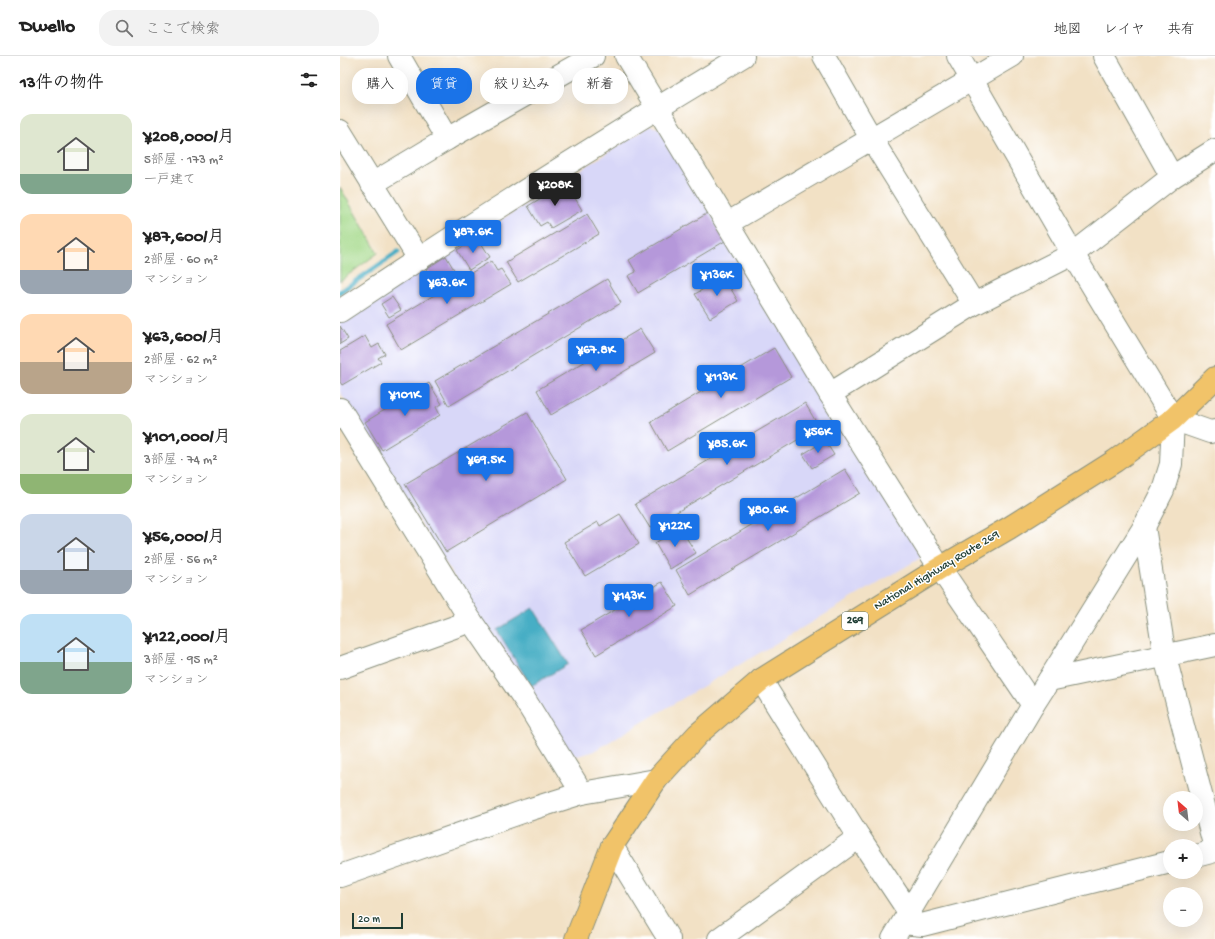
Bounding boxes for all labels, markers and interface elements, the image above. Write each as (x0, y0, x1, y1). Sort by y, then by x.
search box (99, 10, 379, 46)
text: Dwello (20, 16, 75, 39)
icon: search (113, 17, 135, 39)
text: ここで検索 (145, 21, 220, 39)
text: 地図 (1054, 22, 1082, 39)
text: レイヤ (1104, 22, 1145, 39)
text: 共有 (1167, 22, 1195, 39)
chip: 購入 (352, 68, 408, 104)
chip: 賃貸 (416, 68, 472, 104)
chip: 絞り込み (480, 68, 564, 104)
chip: 新着 (572, 68, 628, 104)
icon: filters (298, 69, 320, 91)
text: 13件の物件 (20, 74, 104, 94)
text: ¥208,000/月 (144, 128, 235, 148)
icon: home (52, 130, 100, 178)
text: 5部屋 · 173 m² (144, 153, 223, 168)
text: 一戸建て (144, 173, 196, 188)
pin: ¥208K (527, 173, 583, 207)
text: ¥208K (538, 178, 572, 193)
pin: ¥87.6K (440, 220, 506, 254)
text: ¥87.6K (454, 225, 492, 240)
text: ¥87,600/月 (144, 228, 224, 248)
icon: home (52, 230, 100, 278)
text: 2部屋 · 60 m² (144, 253, 218, 268)
pin: ¥136K (689, 263, 745, 297)
text: ¥136K (701, 268, 733, 283)
pin: ¥63.6K (414, 271, 480, 305)
text: マンション (144, 273, 208, 288)
text: ¥63.6K (428, 276, 466, 291)
text: ¥63,600/月 (144, 328, 224, 348)
icon: home (52, 330, 100, 378)
pin: ¥67.8K (563, 338, 629, 372)
text: ¥67.8K (577, 343, 615, 358)
text: 2部屋 · 62 m² (144, 353, 217, 368)
pin: ¥113K (693, 365, 749, 399)
text: ¥113K (706, 370, 736, 385)
text: マンション (144, 373, 208, 388)
pin: ¥101K (377, 383, 433, 417)
text: ¥101K (389, 388, 421, 403)
pin: ¥56K (794, 420, 842, 454)
text: ¥56K (805, 425, 831, 440)
text: ¥101,000/月 (144, 428, 231, 448)
icon: home (52, 430, 100, 478)
pin: ¥85.6K (694, 432, 760, 466)
text: ¥85.6K (708, 437, 746, 452)
pin: ¥69.5K (453, 448, 519, 482)
text: 3部屋 · 74 m² (144, 453, 217, 468)
text: ¥69.5K (467, 453, 505, 468)
text: マンション (144, 473, 208, 488)
pin: ¥80.6K (735, 498, 801, 532)
text: ¥80.6K (749, 503, 787, 518)
pin: ¥122K (647, 514, 703, 548)
text: ¥122K (659, 519, 691, 534)
text: ¥56,000/月 (144, 528, 225, 548)
street label: National Highway Route 269 (872, 528, 1002, 614)
icon: home (52, 530, 100, 578)
text: 2部屋 · 56 m² (144, 553, 218, 568)
text: マンション (144, 573, 208, 588)
pin: ¥143K (601, 584, 657, 618)
text: ¥143K (613, 589, 645, 604)
road number: 269 (842, 612, 868, 630)
text: ¥122,000/月 (144, 628, 231, 648)
icon: home (52, 630, 100, 678)
text: 3部屋 · 95 m² (144, 653, 218, 668)
text: マンション (144, 673, 208, 688)
north arrow (1163, 791, 1203, 831)
map controls (1163, 791, 1203, 927)
button: + (1163, 839, 1203, 879)
button: − (1163, 887, 1203, 927)
scale bar (352, 911, 403, 930)
text: 20 m (358, 914, 380, 926)

